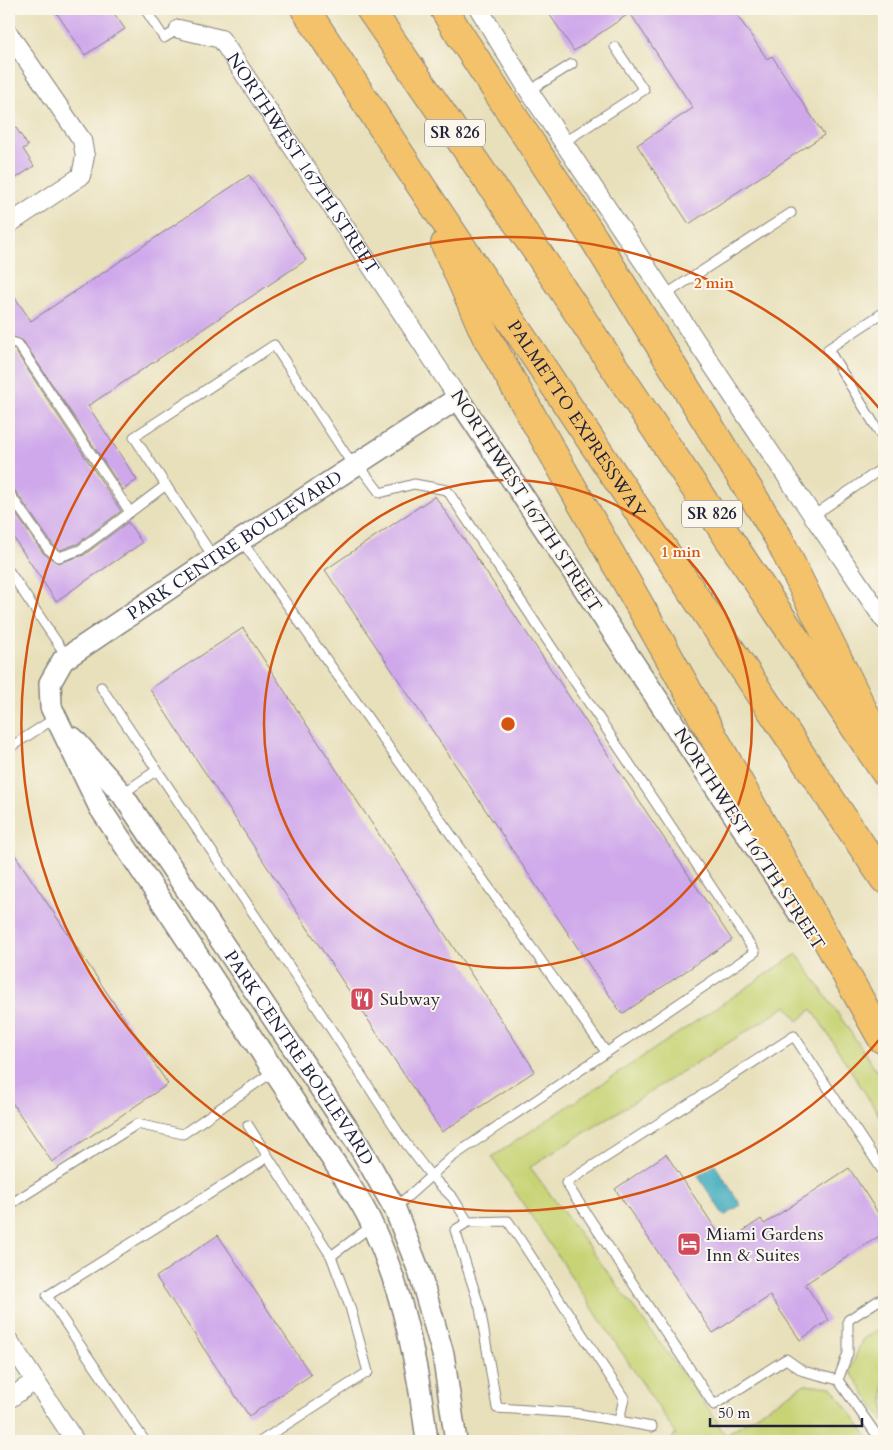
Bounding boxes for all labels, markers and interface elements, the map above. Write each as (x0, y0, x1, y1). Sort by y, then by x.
street label: NORTHWEST 167TH STREET (221, 48, 385, 279)
road number: SR 826 (425, 120, 485, 146)
text: 2 min (694, 273, 734, 293)
street label: PALMETTO EXPRESSWAY (502, 315, 652, 523)
street label: NORTHWEST 167TH STREET (445, 385, 607, 617)
street label: PARK CENTRE BOULEVARD (122, 465, 347, 626)
road number: SR 826 (682, 500, 742, 528)
text: 1 min (661, 542, 701, 562)
centre of rings (499, 715, 517, 733)
street label: NORTHWEST 167TH STREET (668, 723, 830, 955)
street label: PARK CENTRE BOULEVARD (218, 945, 380, 1170)
restaurant icon: Subway (349, 986, 375, 1012)
place label: Subway (380, 987, 441, 1012)
place label: Miami Gardens Inn & Suites (706, 1222, 824, 1268)
hotel icon: Miami Gardens Inn & Suites (676, 1231, 702, 1257)
scale bar (710, 1395, 863, 1427)
text: 50 m (718, 1403, 750, 1423)

